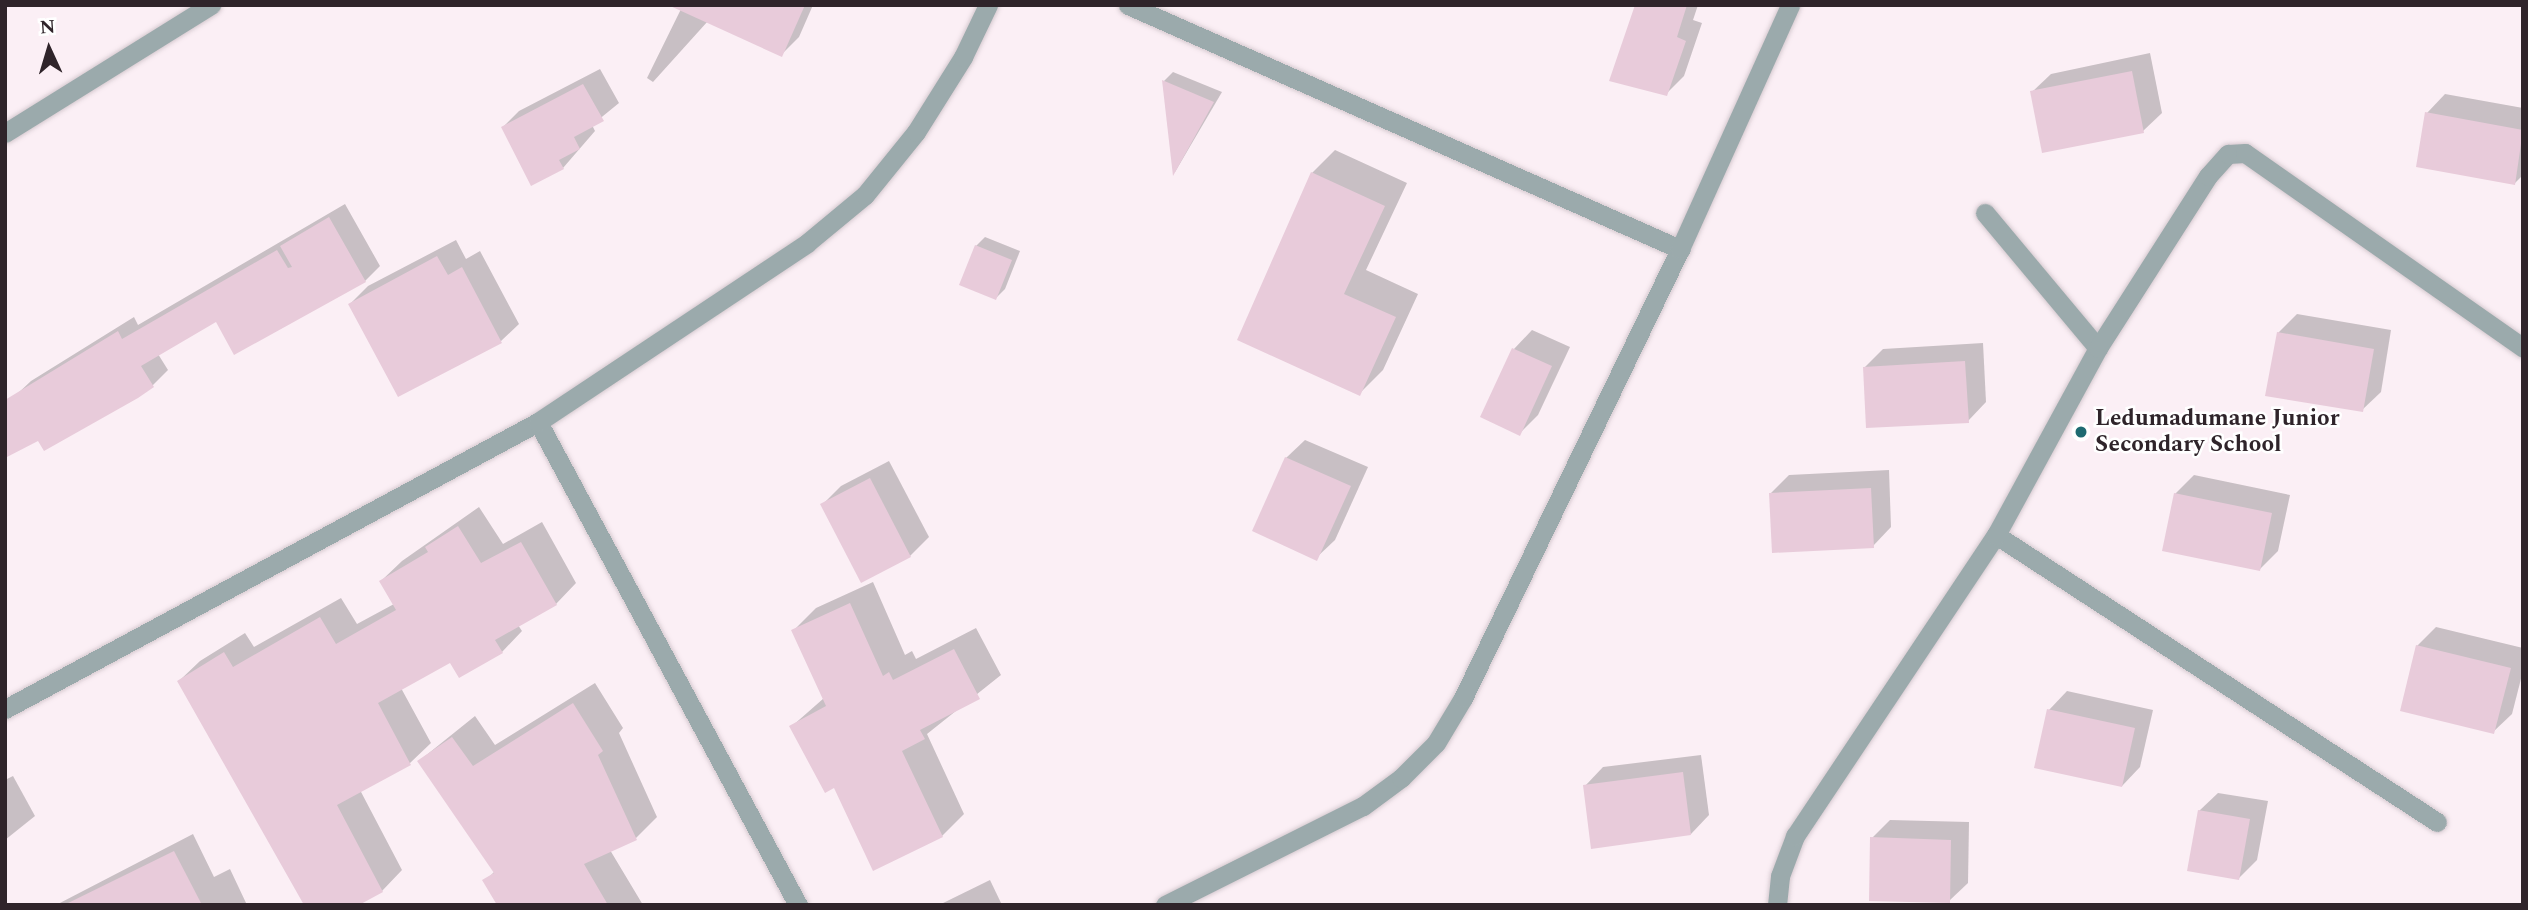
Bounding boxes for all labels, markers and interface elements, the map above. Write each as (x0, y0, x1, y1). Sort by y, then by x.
text: N (39, 13, 56, 43)
north arrow (14, 14, 84, 84)
place label: Ledumadumane Junior Secondary School (2095, 405, 2339, 459)
marker: Ledumadumane Junior Secondary School (2073, 424, 2089, 440)

